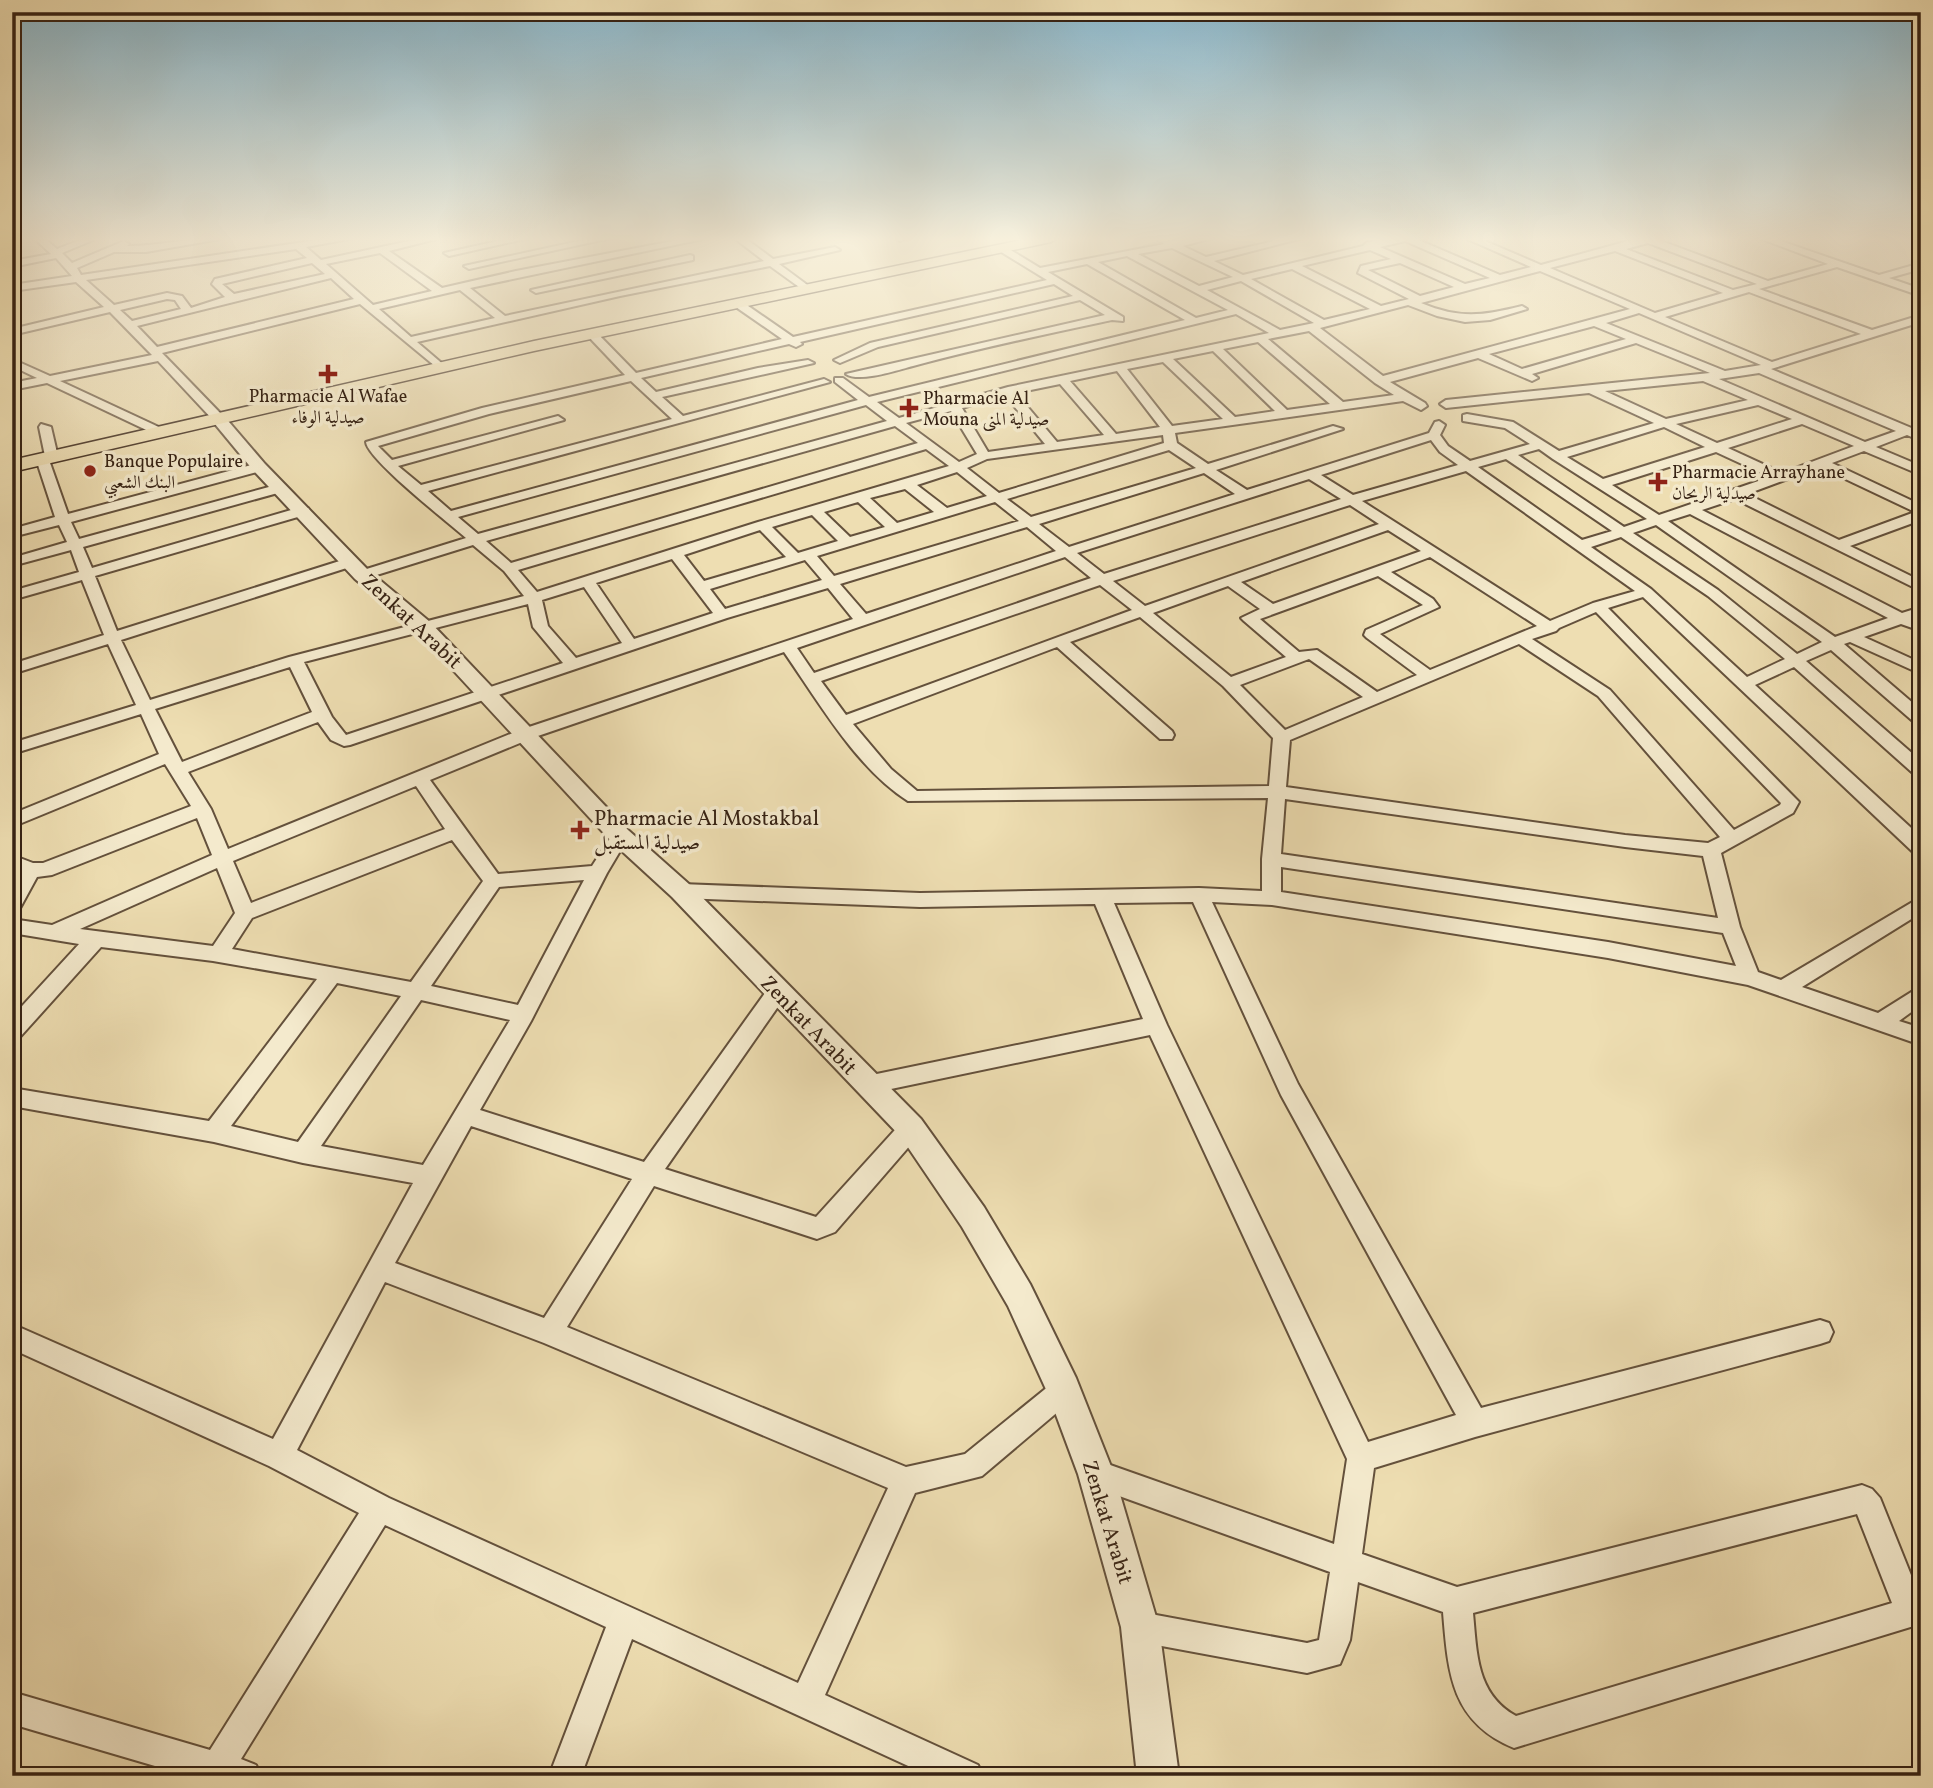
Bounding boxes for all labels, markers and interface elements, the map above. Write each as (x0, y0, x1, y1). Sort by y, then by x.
marker: Pharmacie Al Wafae صيدلية الوفاء (320, 366, 336, 382)
place label: Pharmacie Al Wafae صيدلية الوفاء (249, 385, 407, 431)
place label: Pharmacie Al Mouna صيدلية المنى (923, 387, 1049, 433)
marker: Pharmacie Al Mouna صيدلية المنى (901, 400, 917, 416)
place label: Banque Populaire البنك الشعبي (104, 450, 243, 499)
place label: Pharmacie Arrayhane صيدلية الريحان (1672, 461, 1845, 507)
marker: Banque Populaire البنك الشعبي (82, 463, 98, 479)
marker: Pharmacie Arrayhane صيدلية الريحان (1650, 474, 1666, 490)
street label: Zenkat Arabit (354, 568, 468, 676)
place label: Pharmacie Al Mostakbal صيدلية المستقبل (594, 805, 819, 858)
marker: Pharmacie Al Mostakbal صيدلية المستقبل (572, 822, 588, 838)
street label: Zenkat Arabit (753, 970, 863, 1082)
street label: Zenkat Arabit (1074, 1457, 1139, 1588)

